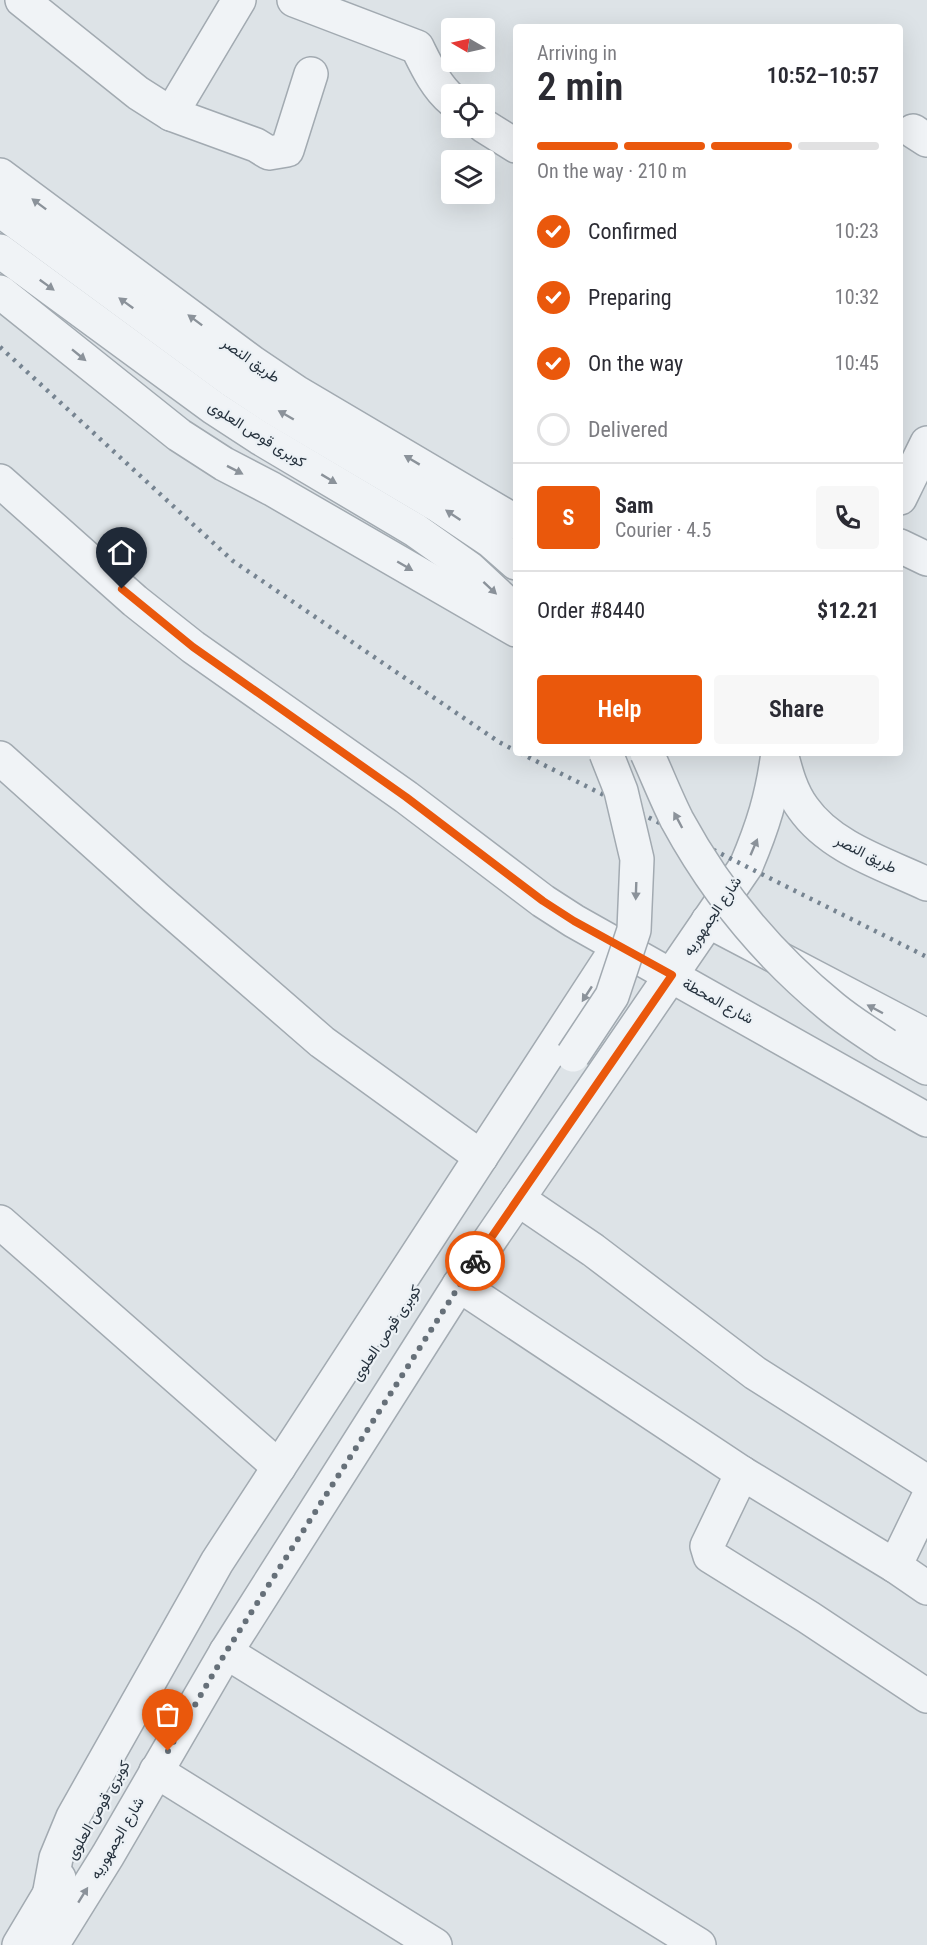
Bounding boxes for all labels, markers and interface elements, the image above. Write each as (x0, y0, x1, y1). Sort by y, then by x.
north arrow (441, 18, 495, 72)
map controls (441, 18, 495, 204)
text: Arriving in (537, 41, 617, 65)
text: 10:52–10:57 (767, 63, 879, 88)
text: 2 min (537, 64, 623, 110)
button: locate (441, 84, 495, 138)
button: layers (441, 150, 495, 204)
text: On the way · 210 m (537, 159, 687, 183)
one-way arrow (31, 198, 47, 210)
icon: check (537, 215, 570, 248)
text: Confirmed (588, 219, 677, 244)
text: 10:23 (835, 219, 879, 243)
one-way arrow (40, 279, 55, 291)
icon: check (537, 281, 570, 314)
text: Preparing (588, 285, 672, 310)
text: 10:32 (835, 285, 879, 309)
one-way arrow (119, 297, 134, 309)
one-way arrow (188, 314, 204, 326)
street label: طريق النصر (217, 333, 284, 387)
icon: check (537, 347, 570, 380)
one-way arrow (71, 348, 86, 361)
text: On the way (588, 351, 683, 376)
text: 10:45 (835, 351, 879, 375)
street label: كوبرى قوص العلوى (204, 397, 309, 472)
one-way arrow (277, 410, 294, 420)
text: Delivered (588, 417, 668, 442)
one-way arrow (404, 455, 420, 466)
one-way arrow (227, 465, 244, 475)
one-way arrow (321, 473, 337, 484)
button: phone (816, 486, 879, 549)
text: Sam (615, 493, 654, 518)
text: S (563, 505, 574, 530)
one-way arrow (445, 509, 461, 521)
text: Courier · 4.5 (615, 518, 711, 542)
pin (96, 527, 147, 589)
icon: home (105, 536, 138, 569)
one-way arrow (397, 561, 414, 571)
one-way arrow (482, 581, 497, 594)
text: Order #8440 (537, 598, 645, 623)
text: $12.21 (817, 598, 879, 623)
button: Help (537, 675, 702, 744)
button: Share (714, 675, 879, 744)
one-way arrow (673, 811, 683, 828)
street label: طريق النصر (831, 830, 900, 878)
one-way arrow (749, 838, 759, 856)
street label: شارع الجمهوريه (679, 873, 747, 960)
one-way arrow (631, 881, 640, 900)
street label: شارع المحطة (678, 974, 757, 1030)
one-way arrow (582, 986, 593, 1002)
one-way arrow (867, 1004, 884, 1014)
courier (445, 1231, 505, 1291)
icon: bike (459, 1245, 492, 1278)
street label: كوبرى قوص العلوى (347, 1281, 426, 1385)
pin (142, 1689, 193, 1751)
icon: bag (151, 1698, 184, 1731)
street label: كوبرى قوص العلوى (62, 1757, 135, 1863)
street label: شارع الجمهوريه (86, 1794, 150, 1883)
one-way arrow (78, 1887, 89, 1903)

